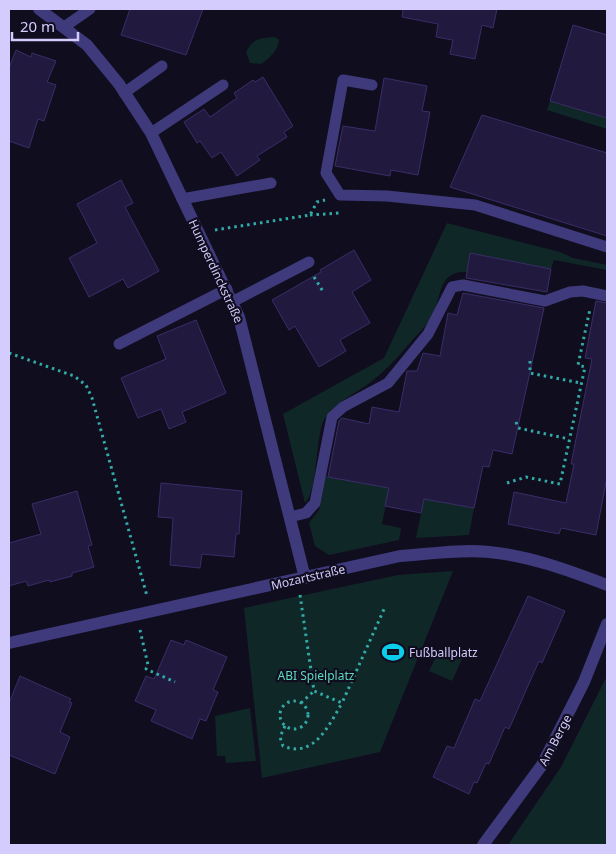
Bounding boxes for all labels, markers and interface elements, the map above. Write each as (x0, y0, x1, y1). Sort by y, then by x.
scale bar (12, 10, 79, 42)
text: 20 m (20, 16, 55, 36)
street label: Humperdinckstraße (185, 217, 248, 326)
street label: Mozartstraße (269, 560, 347, 594)
sports icon: Fußballplatz (380, 639, 406, 665)
place label: Fußballplatz (409, 644, 478, 661)
park label: ABI Spielplatz (278, 667, 355, 684)
street label: Am Berge (534, 711, 576, 769)

